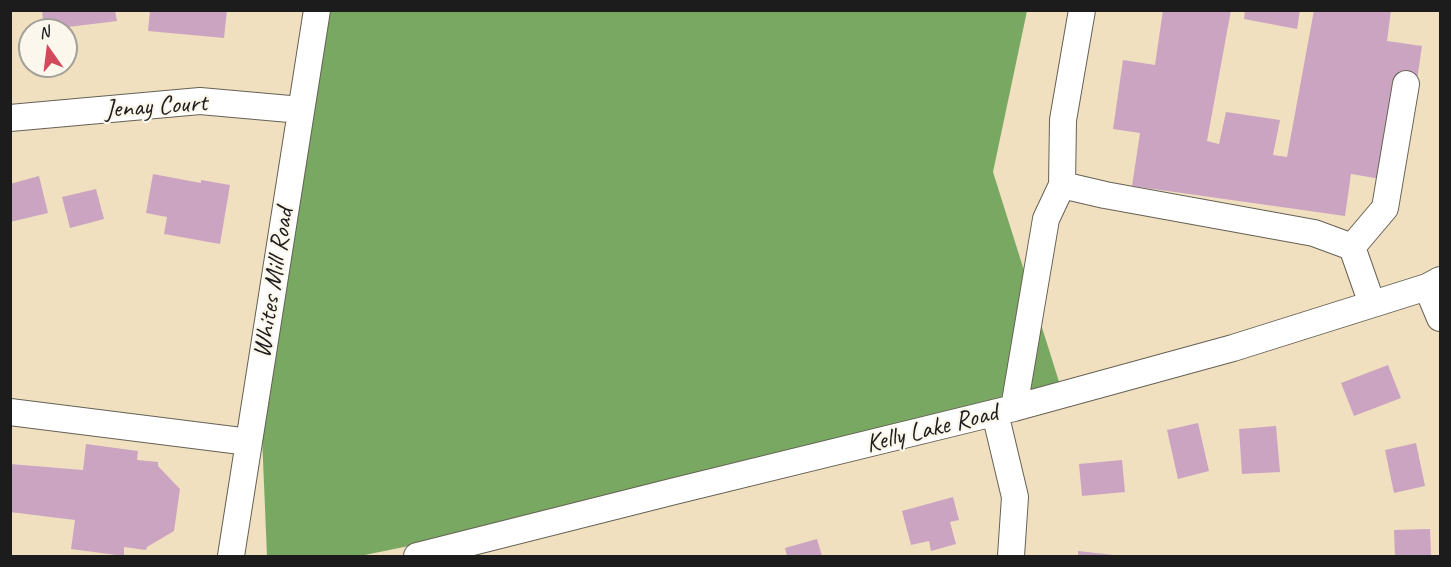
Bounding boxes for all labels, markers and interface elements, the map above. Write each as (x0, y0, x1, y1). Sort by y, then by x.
north arrow (18, 18, 78, 78)
text: N (37, 22, 51, 43)
street label: Jenay Court (104, 88, 208, 126)
street label: Whites Mill Road (247, 206, 301, 360)
street label: Kelly Lake Road (863, 398, 1001, 460)

